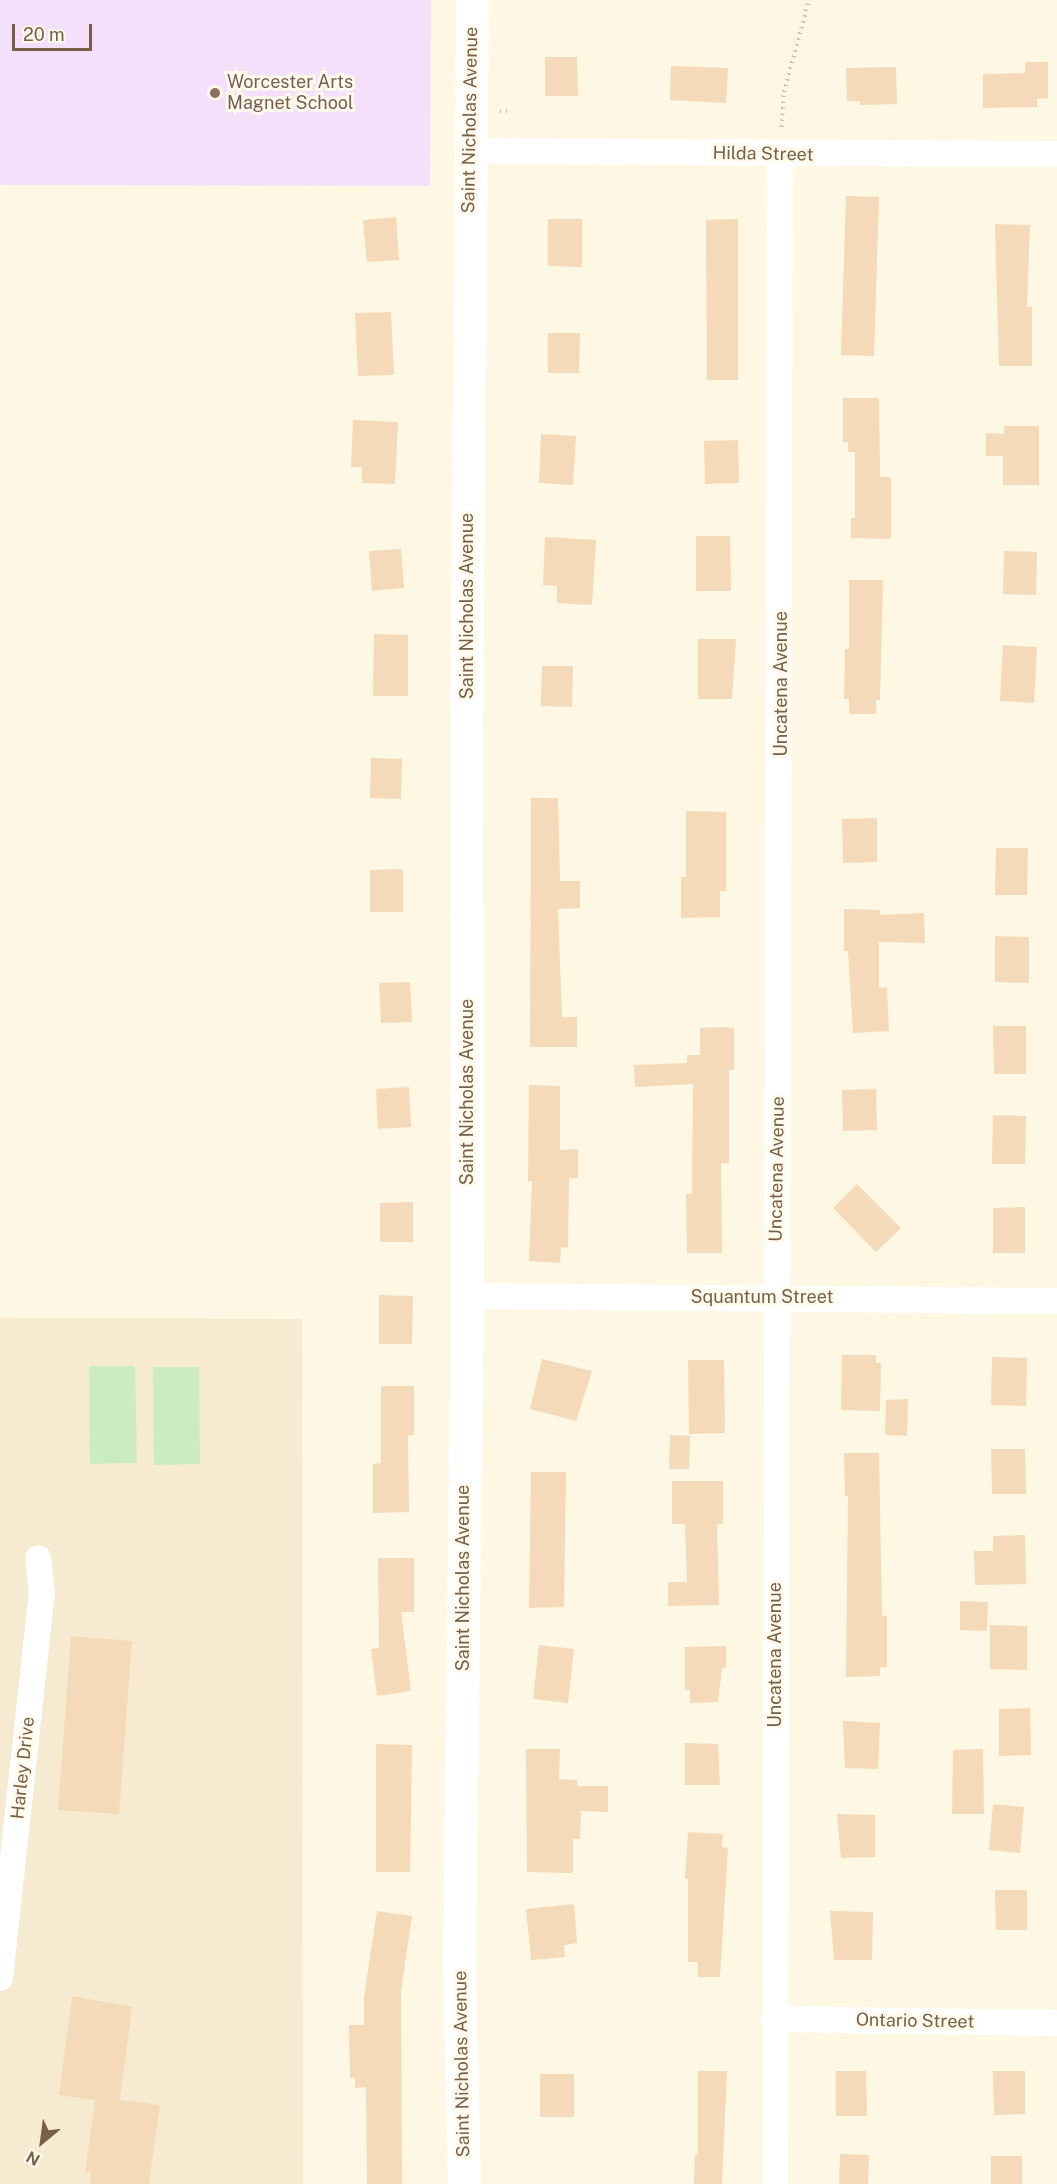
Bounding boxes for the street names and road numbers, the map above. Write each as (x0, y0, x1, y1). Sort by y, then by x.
street label: Saint Nicholas Avenue (458, 26, 482, 214)
street label: Hilda Street (712, 142, 814, 166)
street label: Saint Nicholas Avenue (456, 513, 478, 699)
street label: Uncatena Avenue (770, 611, 792, 757)
street label: Saint Nicholas Avenue (456, 999, 478, 1185)
street label: Uncatena Avenue (765, 1096, 789, 1242)
street label: Squantum Street (690, 1286, 834, 1308)
street label: Saint Nicholas Avenue (452, 1485, 474, 1671)
street label: Uncatena Avenue (764, 1582, 786, 1728)
street label: Harley Drive (7, 1716, 39, 1820)
street label: Saint Nicholas Avenue (450, 1970, 474, 2158)
street label: Ontario Street (856, 2009, 974, 2033)

